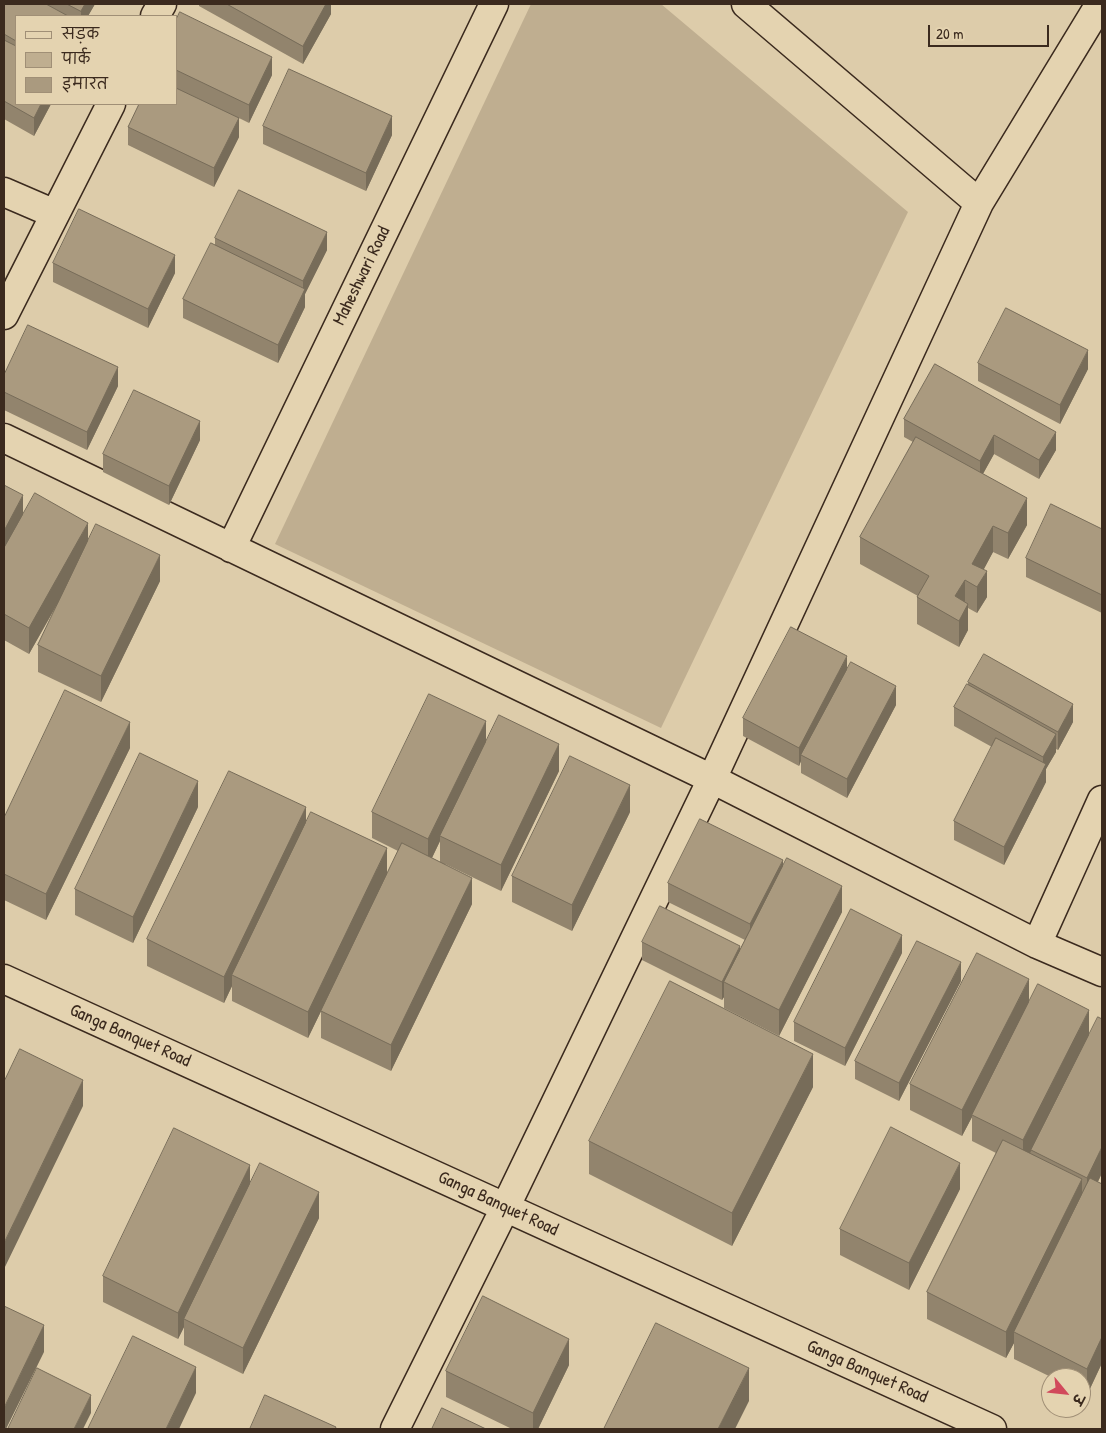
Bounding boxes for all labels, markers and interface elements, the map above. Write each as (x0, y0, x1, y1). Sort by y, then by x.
legend (15, 15, 178, 105)
scale bar (931, 15, 1052, 47)
text: सड़क (62, 23, 99, 44)
text: 20 m (936, 23, 963, 44)
text: पार्क (62, 48, 90, 69)
text: इमारत (62, 73, 108, 94)
street label: Maheshwari Road (329, 223, 395, 329)
street label: Ganga Banquet Road (66, 1000, 194, 1072)
street label: Ganga Banquet Road (435, 1167, 561, 1241)
street label: Ganga Banquet Road (803, 1336, 931, 1408)
north arrow (1041, 1368, 1091, 1418)
text: उ (1068, 1391, 1089, 1408)

